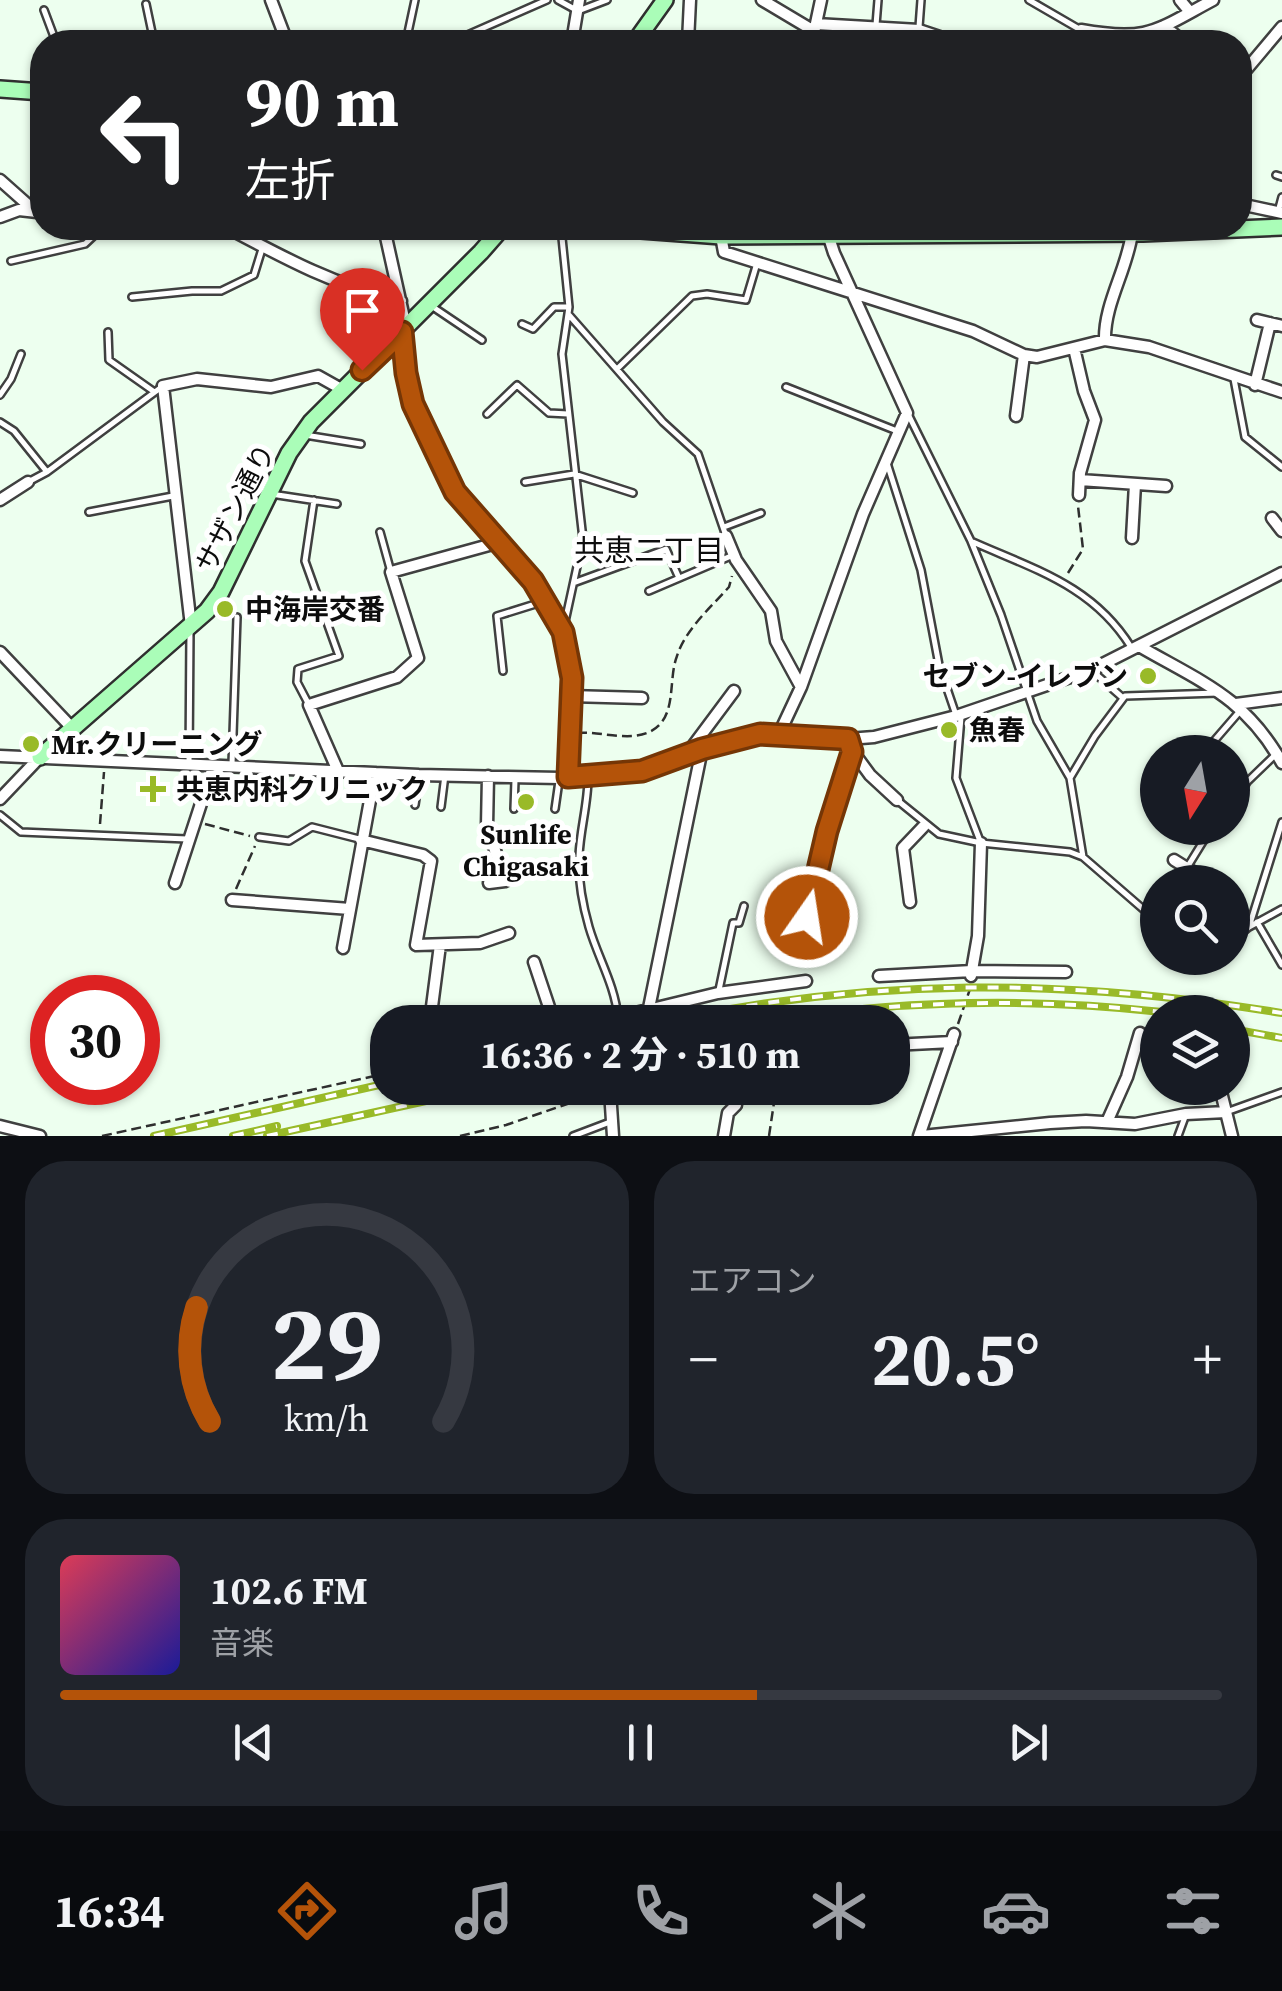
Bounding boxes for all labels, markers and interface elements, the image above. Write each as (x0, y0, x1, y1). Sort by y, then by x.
text: 90 m (245, 53, 399, 149)
icon: left (80, 70, 210, 200)
text: 左折 (245, 149, 335, 211)
pin (320, 268, 405, 371)
icon: arrive (335, 283, 390, 338)
street label: サザン通り (186, 437, 284, 579)
district label: 共恵二丁目 (574, 530, 724, 571)
place label: 中海岸交番 (245, 590, 385, 628)
marker: 中海岸交番 (214, 598, 236, 620)
place label: セブン-イレブン (923, 657, 1128, 695)
marker: セブン-イレブン (1137, 665, 1159, 687)
place label: 魚春 (969, 711, 1025, 749)
marker: 魚春 (938, 719, 960, 741)
place label: Mr.クリーニング (51, 725, 263, 763)
marker: Mr.クリーニング (20, 733, 42, 755)
north arrow (1140, 735, 1250, 845)
map controls (1140, 735, 1250, 1105)
place label: 共恵内科クリニック (176, 770, 428, 808)
marker: 共恵内科クリニック (140, 776, 166, 802)
marker: Sunlife Chigasaki (515, 791, 537, 813)
place label: Sunlife Chigasaki (463, 815, 589, 885)
position arrow (755, 865, 859, 969)
button: search (1140, 865, 1250, 975)
speed limit sign: 30 (30, 975, 160, 1105)
button: layers (1140, 995, 1250, 1105)
text: 16:36 · 2 分 · 510 m (480, 1029, 800, 1081)
text: エアコン (689, 1259, 817, 1303)
text: 29 (270, 1271, 383, 1414)
text: 20.5° (871, 1307, 1040, 1410)
text: − (689, 1321, 718, 1396)
text: + (1193, 1321, 1222, 1396)
text: km/h (284, 1394, 369, 1443)
text: 102.6 FM (210, 1565, 368, 1617)
text: 音楽 (210, 1621, 274, 1665)
icon: previous (226, 1715, 281, 1770)
icon: pause (613, 1715, 668, 1770)
icon: next (1001, 1715, 1056, 1770)
icon: directions (272, 1876, 342, 1946)
icon: music (449, 1876, 519, 1946)
icon: phone (626, 1876, 696, 1946)
icon: climate (804, 1876, 874, 1946)
icon: car (981, 1876, 1051, 1946)
icon: filters (1158, 1876, 1228, 1946)
text: 16:34 (54, 1880, 165, 1942)

